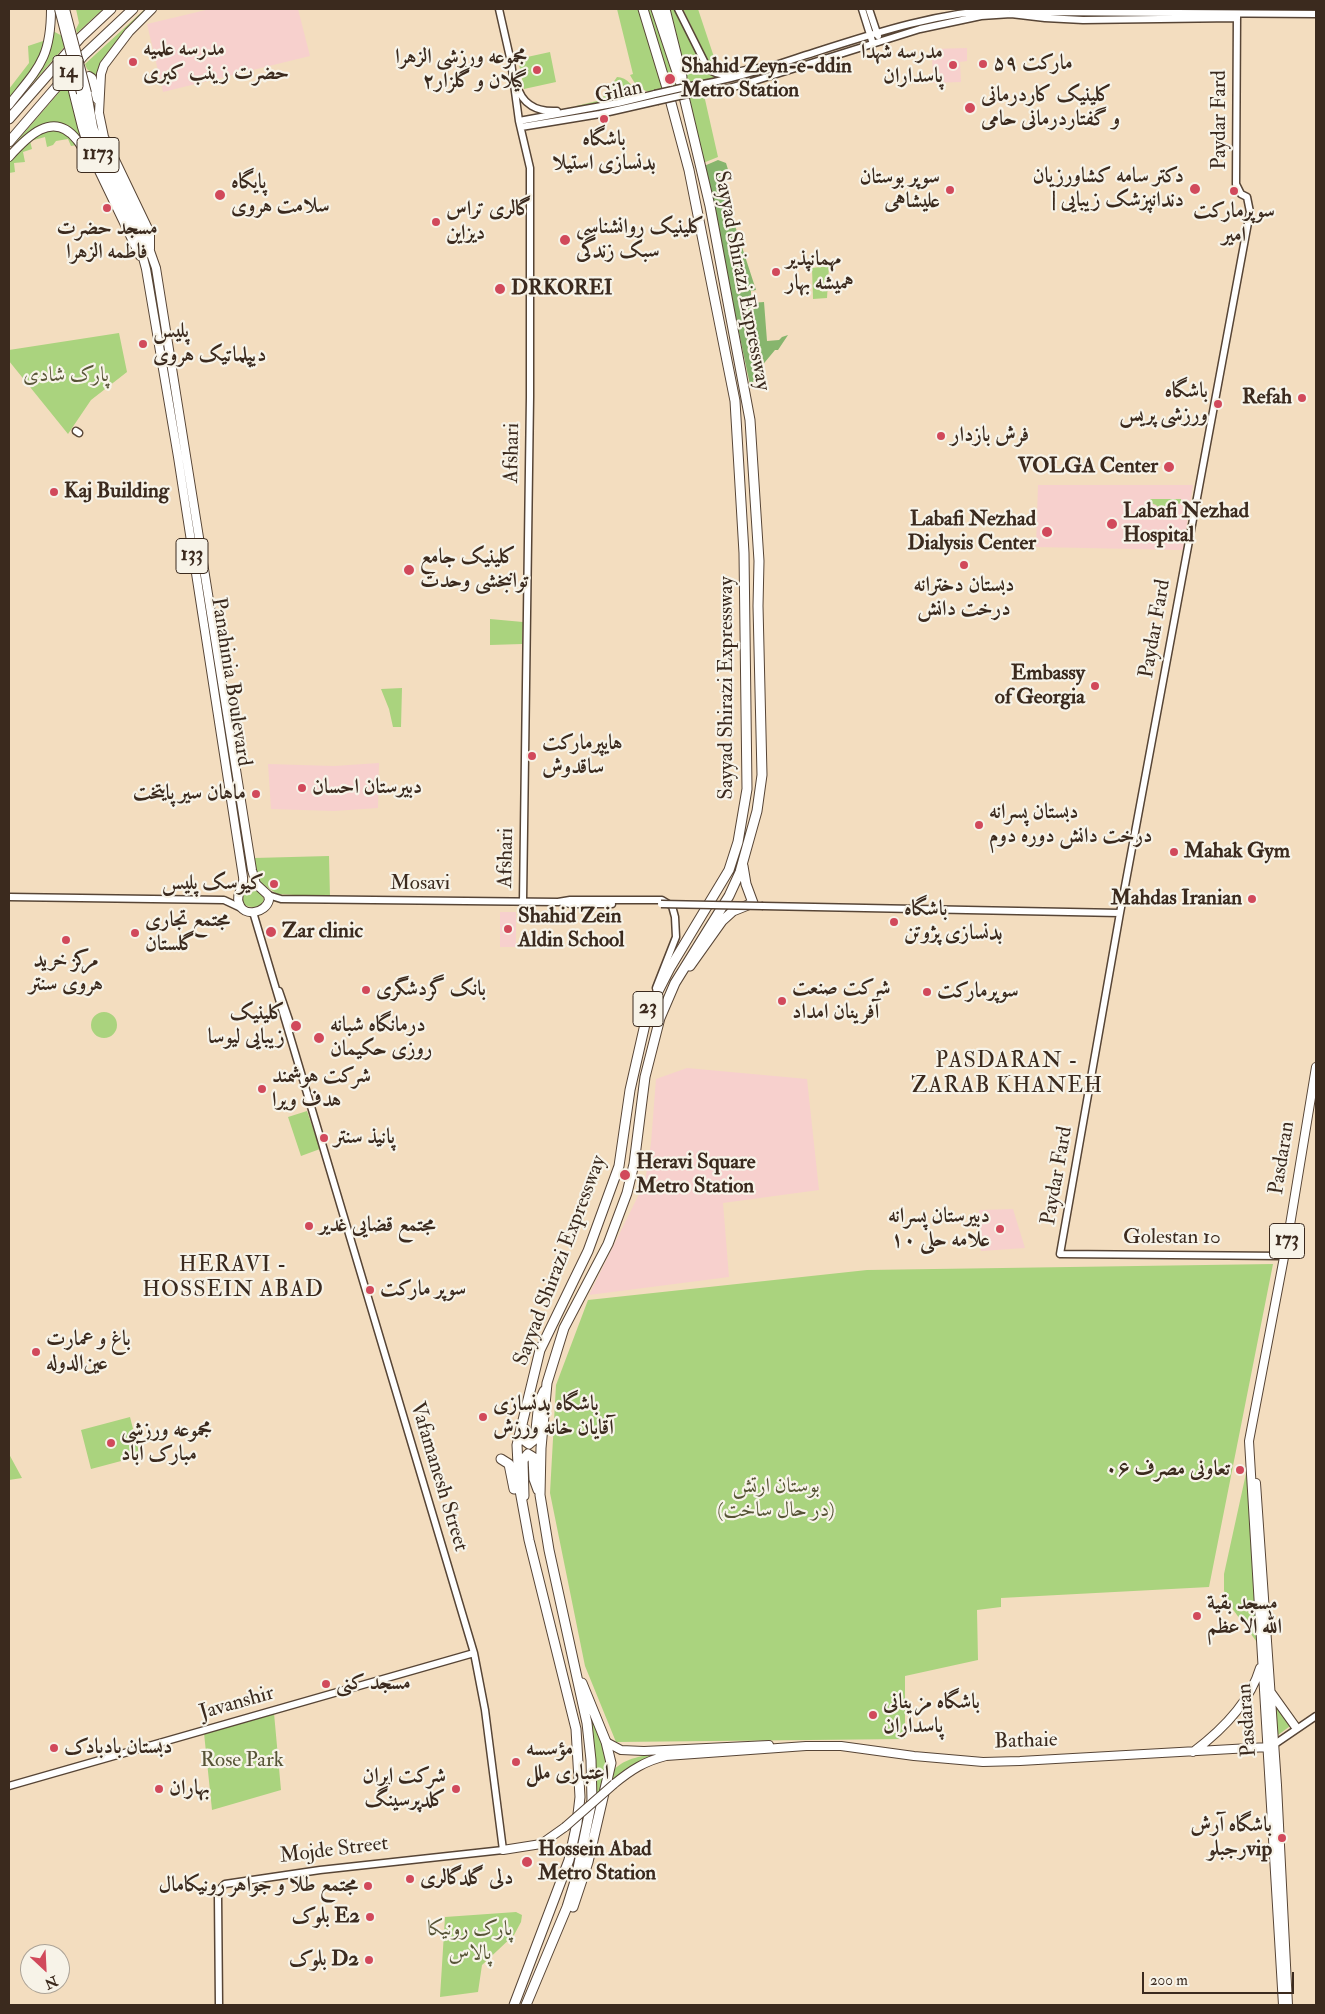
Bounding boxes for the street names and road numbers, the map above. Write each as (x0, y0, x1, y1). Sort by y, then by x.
road number: 14 (53, 56, 83, 90)
street label: Paydar Fard (1207, 70, 1233, 170)
street label: Gilan (593, 76, 645, 110)
road number: 1173 (77, 138, 119, 172)
street label: Sayyad Shirazi Expressway (707, 169, 775, 393)
street label: Afshari (500, 423, 526, 483)
road number: 133 (176, 538, 208, 574)
street label: Sayyad Shirazi Expressway (714, 576, 740, 800)
street label: Paydar Fard (1135, 578, 1177, 680)
street label: Panahinia Boulevard (204, 596, 256, 768)
street label: Afshari (494, 828, 520, 888)
street label: Mosavi (390, 871, 450, 897)
road number: 23 (633, 992, 663, 1026)
street label: Pasdaran (1265, 1120, 1301, 1196)
street label: Paydar Fard (1037, 1125, 1079, 1227)
street label: Sayyad Shirazi Expressway (509, 1152, 613, 1370)
road number: 173 (1270, 1224, 1304, 1258)
street label: Golestan 10 (1123, 1225, 1221, 1251)
street label: Vafamanesh Street (403, 1399, 473, 1555)
street label: Javanshir (197, 1681, 277, 1727)
street label: Pasdaran (1233, 1682, 1263, 1758)
street label: Bathaie (994, 1728, 1058, 1756)
street label: Mojde Street (278, 1832, 390, 1870)

